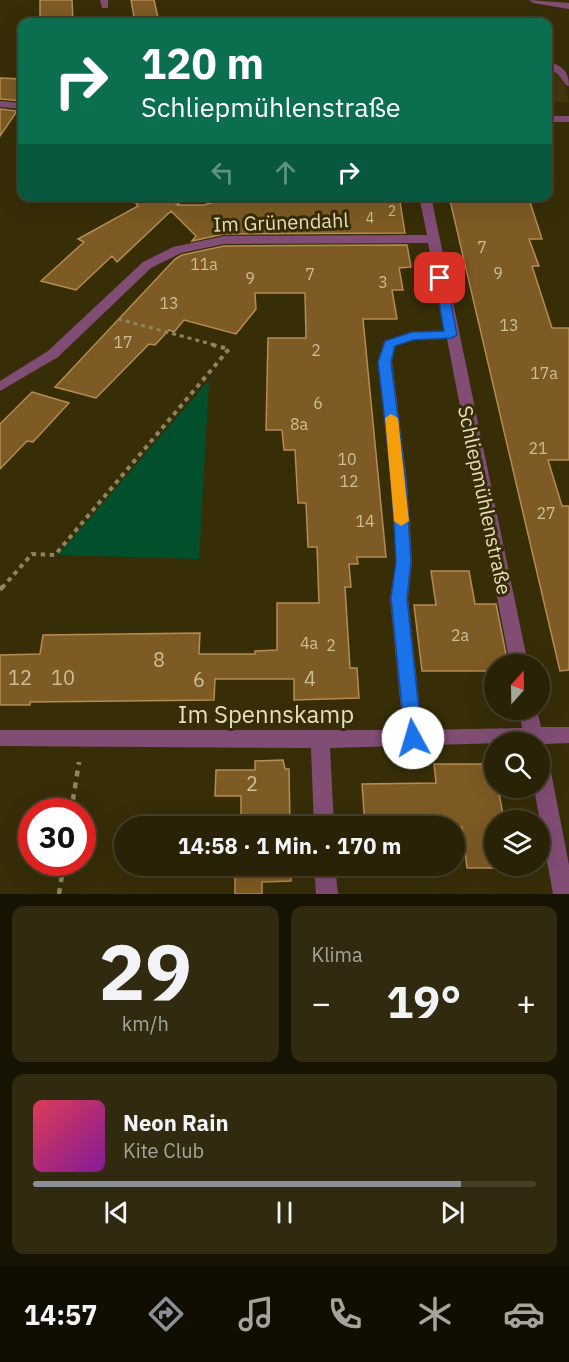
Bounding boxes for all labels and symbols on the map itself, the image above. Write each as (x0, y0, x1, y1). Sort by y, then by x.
house number: 2 (388, 202, 396, 220)
street label: Im Grünendahl (213, 206, 349, 238)
house number: 4 (366, 209, 374, 227)
house number: 7 (477, 237, 487, 257)
pin (414, 252, 465, 303)
house number: 11a (190, 254, 218, 274)
house number: 9 (493, 263, 503, 283)
house number: 7 (305, 264, 315, 284)
house number: 9 (245, 268, 255, 288)
house number: 3 (378, 272, 388, 292)
house number: 13 (159, 293, 179, 313)
house number: 13 (499, 315, 519, 335)
house number: 17 (113, 332, 133, 352)
house number: 2 (311, 340, 321, 360)
house number: 17a (530, 363, 558, 383)
house number: 6 (313, 393, 323, 413)
street label: Schliepmühlenstraße (452, 403, 518, 597)
house number: 8a (290, 414, 309, 434)
house number: 21 (528, 438, 548, 458)
house number: 10 (337, 449, 357, 469)
house number: 12 (339, 471, 359, 491)
house number: 27 (536, 503, 556, 523)
house number: 14 (355, 511, 375, 531)
house number: 2a (451, 625, 470, 645)
house number: 4a (300, 633, 319, 653)
house number: 2 (326, 635, 336, 655)
house number: 8 (153, 646, 165, 673)
north arrow (484, 654, 550, 720)
house number: 12 (8, 664, 32, 691)
house number: 10 (51, 664, 75, 691)
house number: 4 (304, 665, 316, 692)
house number: 6 (193, 666, 205, 693)
street label: Im Spennskamp (178, 698, 354, 730)
position arrow (381, 706, 445, 770)
house number: 2 (246, 770, 258, 797)
speed limit sign: 30 (18, 798, 96, 876)

